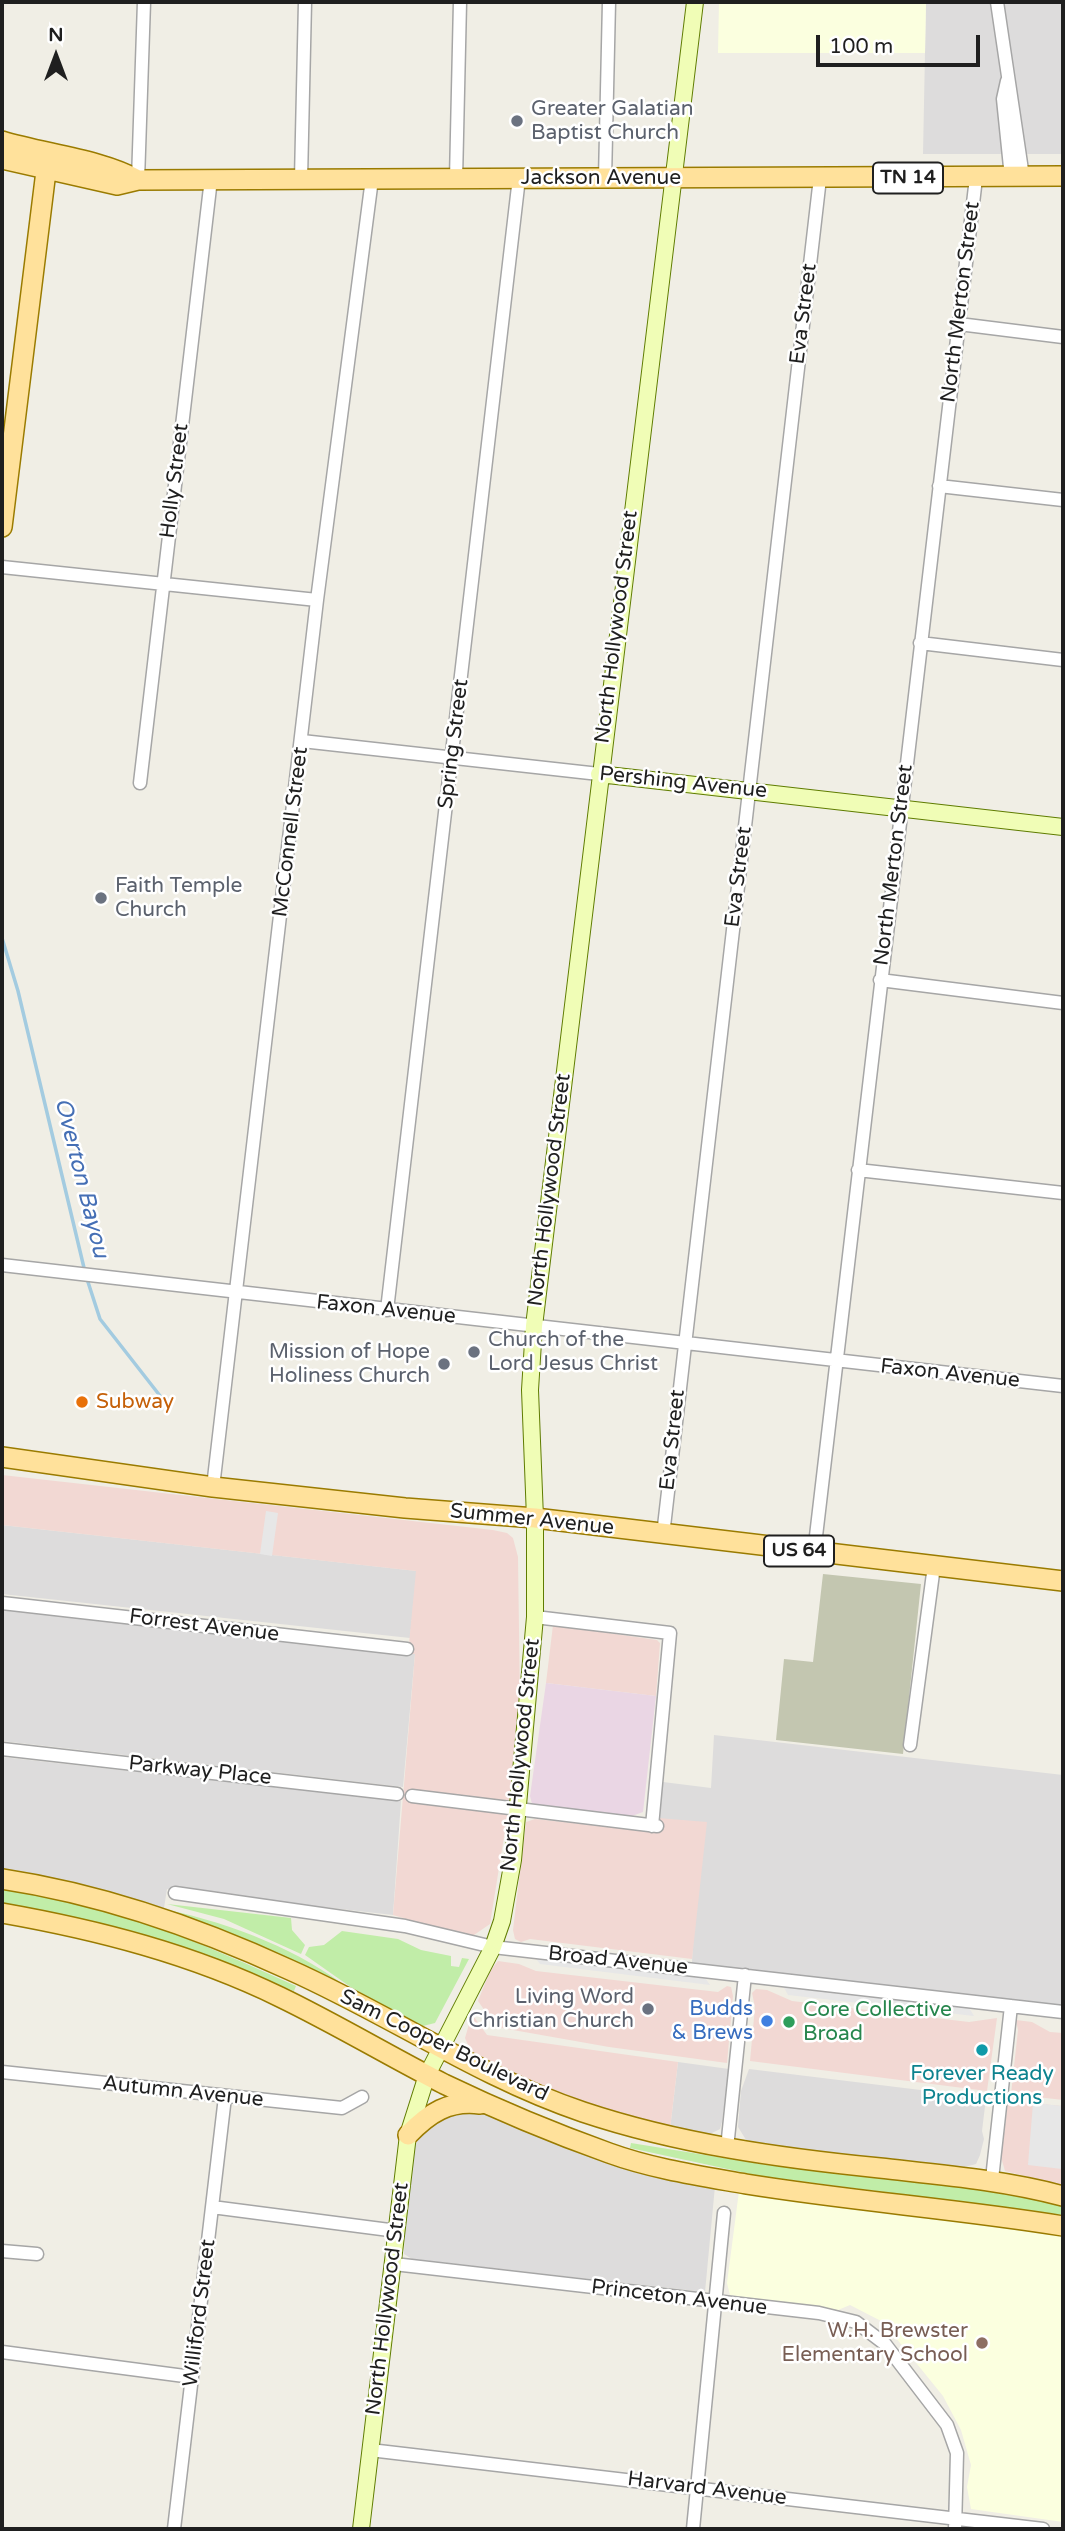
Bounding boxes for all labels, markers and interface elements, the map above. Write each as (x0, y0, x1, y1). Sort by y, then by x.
north arrow (21, 21, 91, 91)
scale bar (820, 21, 984, 65)
text: N (48, 24, 64, 46)
text: 100 m (829, 34, 893, 59)
place label: Greater Galatian Baptist Church (531, 96, 694, 146)
marker: Greater Galatian Baptist Church (509, 113, 525, 129)
road number: TN 14 (873, 162, 943, 194)
street label: Jackson Avenue (521, 165, 681, 191)
street label: North Merton Street (936, 200, 986, 404)
street label: Eva Street (785, 262, 823, 366)
street label: Holly Street (155, 422, 195, 540)
street label: North Hollywood Street (590, 509, 644, 745)
street label: Spring Street (434, 678, 474, 810)
street label: McConnell Street (268, 745, 314, 919)
street label: Pershing Avenue (598, 762, 768, 804)
street label: North Merton Street (869, 763, 919, 967)
street label: Eva Street (720, 825, 758, 929)
place label: Faith Temple Church (115, 873, 242, 923)
marker: Faith Temple Church (93, 890, 109, 906)
street label: North Hollywood Street (523, 1072, 577, 1308)
water label: Overton Bayou (48, 1095, 114, 1261)
street label: Faxon Avenue (315, 1290, 457, 1330)
place label: Church of the Lord Jesus Christ (488, 1327, 658, 1377)
place label: Mission of Hope Holiness Church (269, 1339, 430, 1389)
marker: Church of the Lord Jesus Christ (466, 1344, 482, 1360)
street label: Faxon Avenue (879, 1354, 1021, 1394)
marker: Mission of Hope Holiness Church (436, 1356, 452, 1372)
street label: Eva Street (655, 1388, 691, 1492)
place label: Subway (96, 1389, 174, 1415)
marker: Subway (74, 1394, 90, 1410)
street label: Summer Avenue (449, 1499, 615, 1541)
road number: US 64 (764, 1536, 834, 1567)
street label: Forrest Avenue (128, 1604, 280, 1648)
street label: North Hollywood Street (496, 1637, 546, 1873)
street label: Parkway Place (127, 1751, 273, 1791)
street label: Broad Avenue (547, 1941, 689, 1981)
place label: Living Word Christian Church (468, 1984, 634, 2034)
street label: Sam Cooper Boulevard (336, 1985, 552, 2107)
place label: Budds & Brews (672, 1996, 753, 2046)
place label: Core Collective Broad (803, 1997, 952, 2047)
marker: Living Word Christian Church (640, 2001, 656, 2017)
marker: Budds & Brews (759, 2013, 775, 2029)
marker: Core Collective Broad (781, 2014, 797, 2030)
marker: Forever Ready Productions (974, 2042, 990, 2058)
place label: Forever Ready Productions (910, 2061, 1054, 2111)
street label: Autumn Avenue (101, 2071, 265, 2113)
street label: North Hollywood Street (361, 2181, 415, 2417)
street label: Williford Street (178, 2238, 222, 2388)
street label: Princeton Avenue (590, 2275, 768, 2321)
place label: W.H. Brewster Elementary School (781, 2318, 968, 2368)
marker: W.H. Brewster Elementary School (974, 2335, 990, 2351)
street label: Harvard Avenue (626, 2467, 788, 2511)

